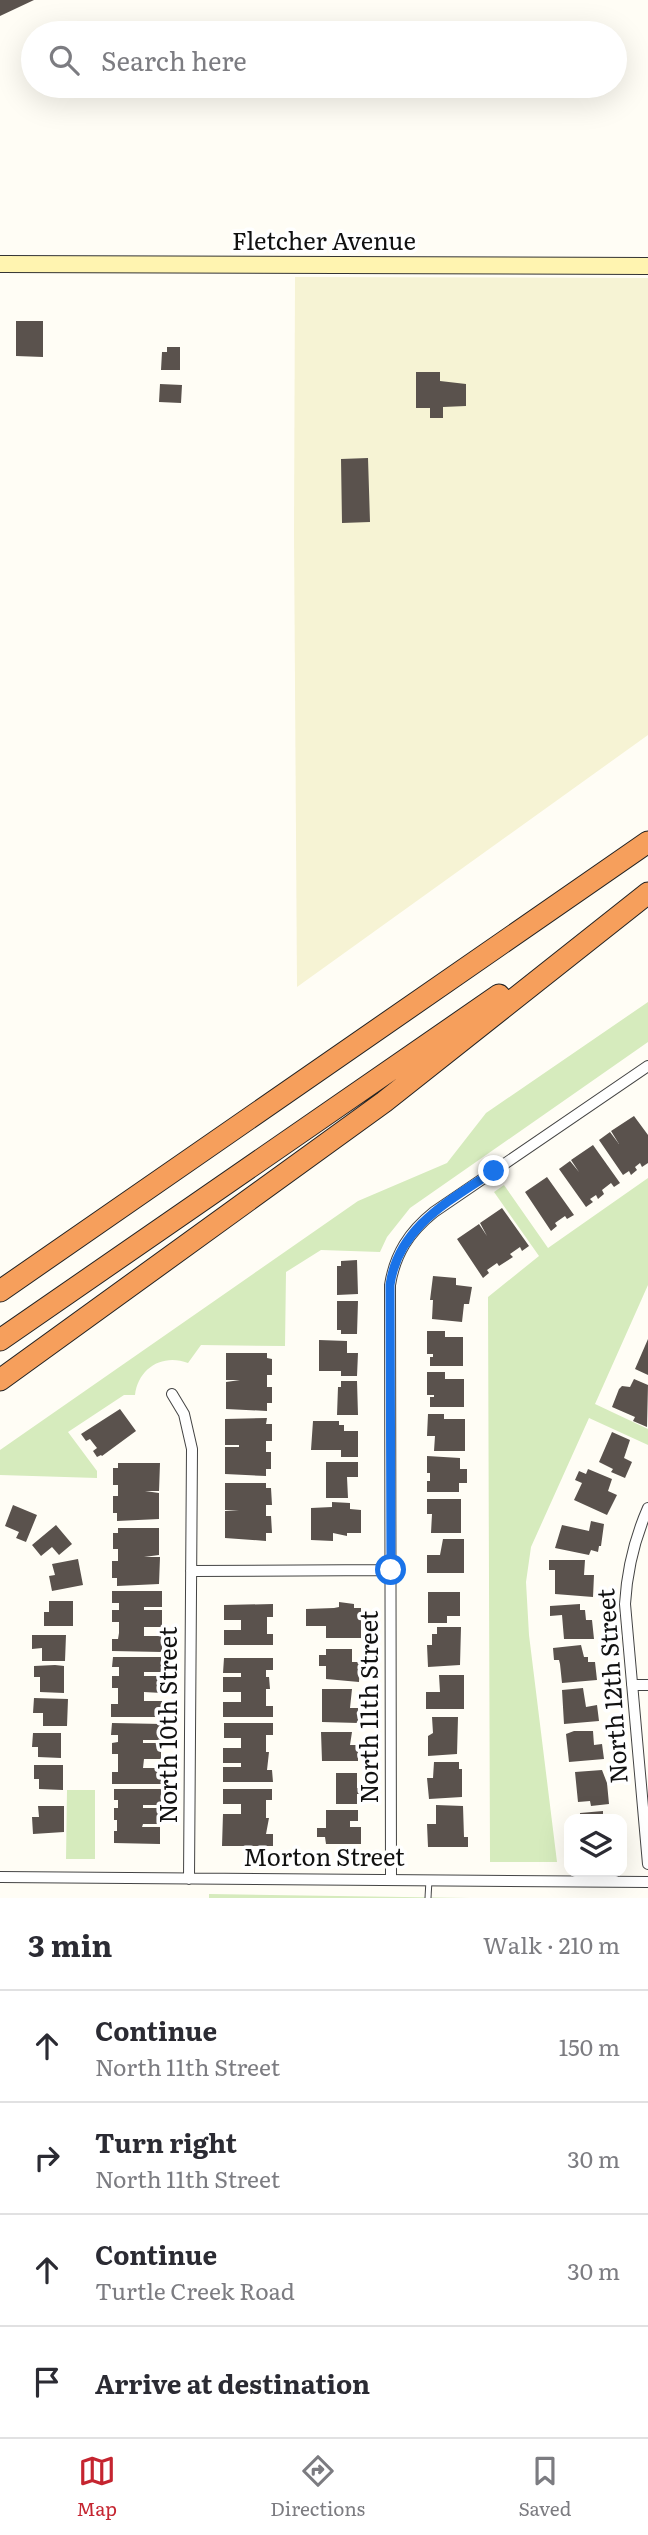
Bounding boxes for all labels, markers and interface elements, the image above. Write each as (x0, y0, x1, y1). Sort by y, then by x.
search box (21, 21, 627, 98)
text: Search here (101, 40, 247, 79)
icon: search (45, 41, 83, 79)
street label: Fletcher Avenue (232, 222, 416, 257)
route end (478, 1155, 509, 1186)
route start (375, 1554, 406, 1585)
street label: North 12th Street (586, 1587, 635, 1785)
street label: North 11th Street (350, 1610, 385, 1803)
street label: North 10th Street (149, 1626, 184, 1824)
map controls (564, 1814, 627, 1877)
button: layers (564, 1814, 627, 1877)
street label: Morton Street (243, 1838, 405, 1873)
text: 3 min (28, 1922, 112, 1966)
text: Walk · 210 m (483, 1927, 620, 1961)
text: Continue (95, 2010, 217, 2049)
icon: ahead (28, 2027, 66, 2065)
text: 150 m (559, 2029, 620, 2063)
text: North 11th Street (95, 2049, 280, 2083)
text: Turn right (95, 2122, 237, 2161)
icon: right (28, 2139, 66, 2177)
text: 30 m (567, 2141, 620, 2175)
text: North 11th Street (95, 2161, 280, 2195)
text: Continue (95, 2234, 217, 2273)
icon: ahead (28, 2251, 66, 2289)
text: 30 m (567, 2253, 620, 2287)
text: Turtle Creek Road (95, 2273, 295, 2307)
icon: arrive (28, 2363, 66, 2401)
text: Arrive at destination (95, 2363, 370, 2402)
tab: Map (77, 2452, 117, 2522)
tab: Directions (270, 2452, 365, 2522)
tab: Saved (518, 2452, 571, 2522)

